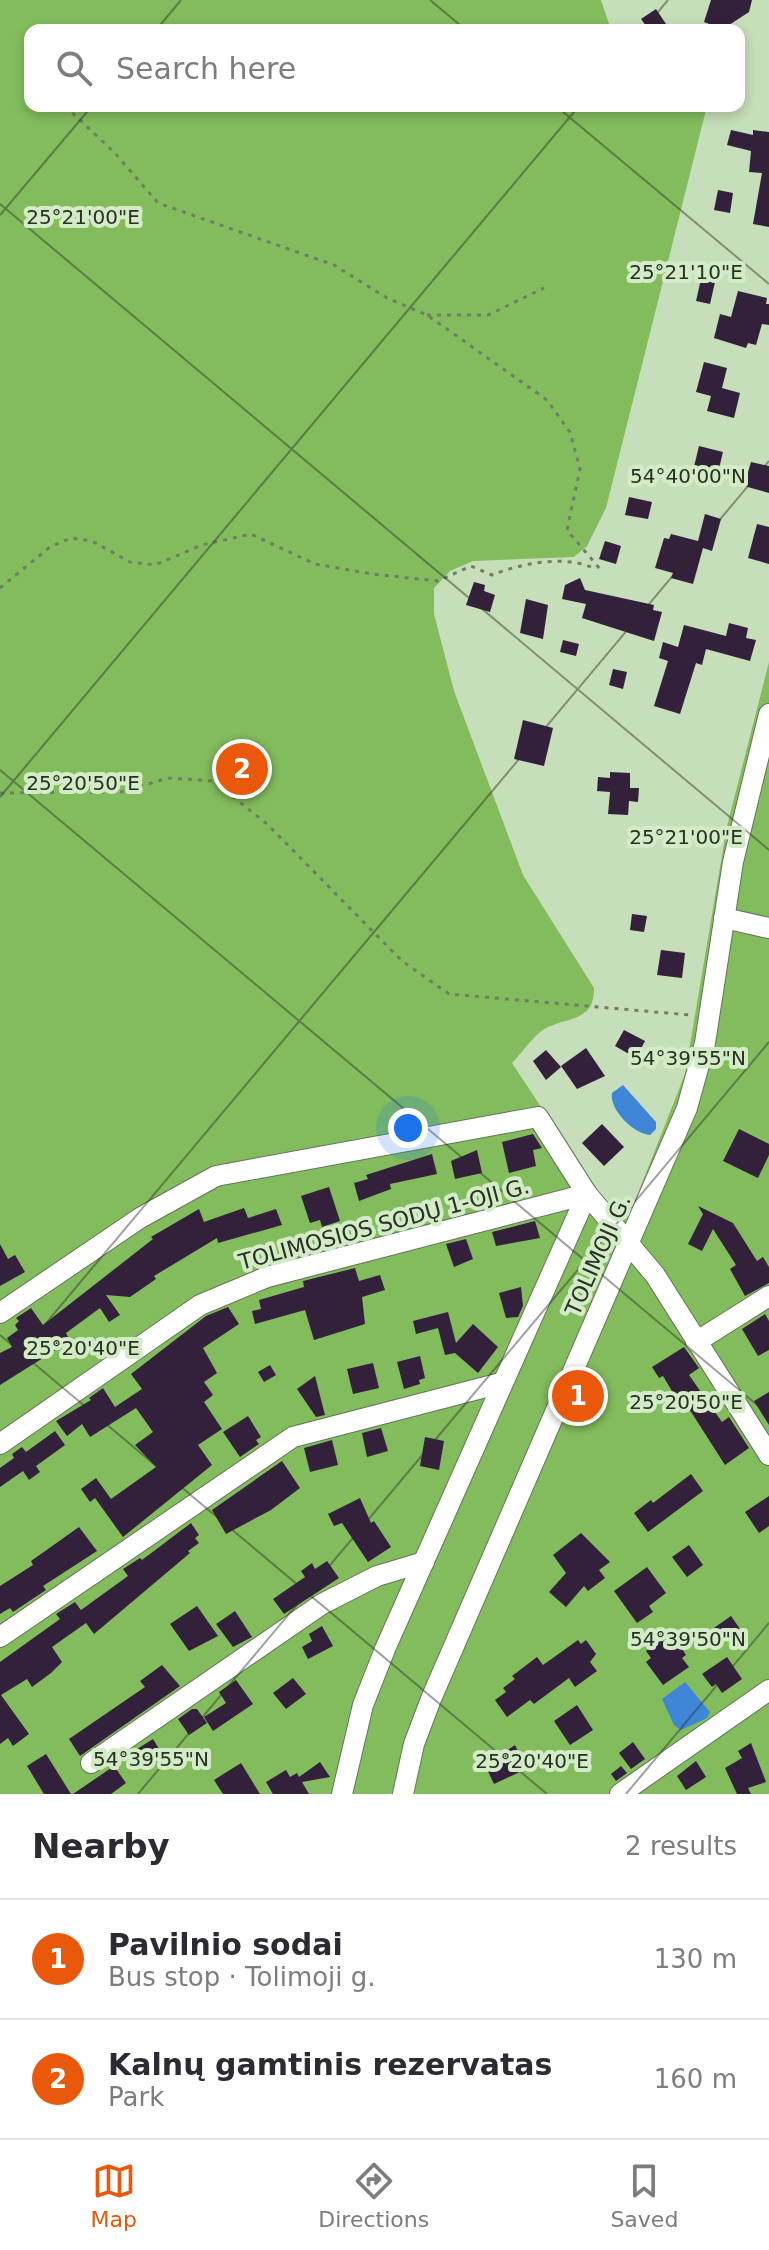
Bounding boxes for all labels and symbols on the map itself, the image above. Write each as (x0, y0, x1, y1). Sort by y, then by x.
text: 25°21'00"E (26, 205, 140, 229)
text: 25°21'10"E (629, 260, 743, 284)
text: 54°40'00"N (630, 464, 746, 488)
pin: 2 (216, 739, 268, 799)
text: 25°20'50"E (26, 771, 140, 795)
text: 25°21'00"E (629, 825, 743, 849)
text: 54°39'55"N (630, 1046, 746, 1070)
your location (388, 1108, 428, 1148)
street label: TOLIMOSIOS SODŲ 1-OJI G. (235, 1173, 532, 1275)
street label: TOLIMOJI G. (560, 1191, 636, 1320)
text: 25°20'40"E (26, 1336, 140, 1360)
pin: 1 (552, 1366, 604, 1426)
text: 25°20'50"E (629, 1390, 743, 1414)
text: 54°39'50"N (630, 1627, 746, 1651)
text: 54°39'55"N (93, 1747, 209, 1771)
text: 25°20'40"E (475, 1749, 589, 1773)

